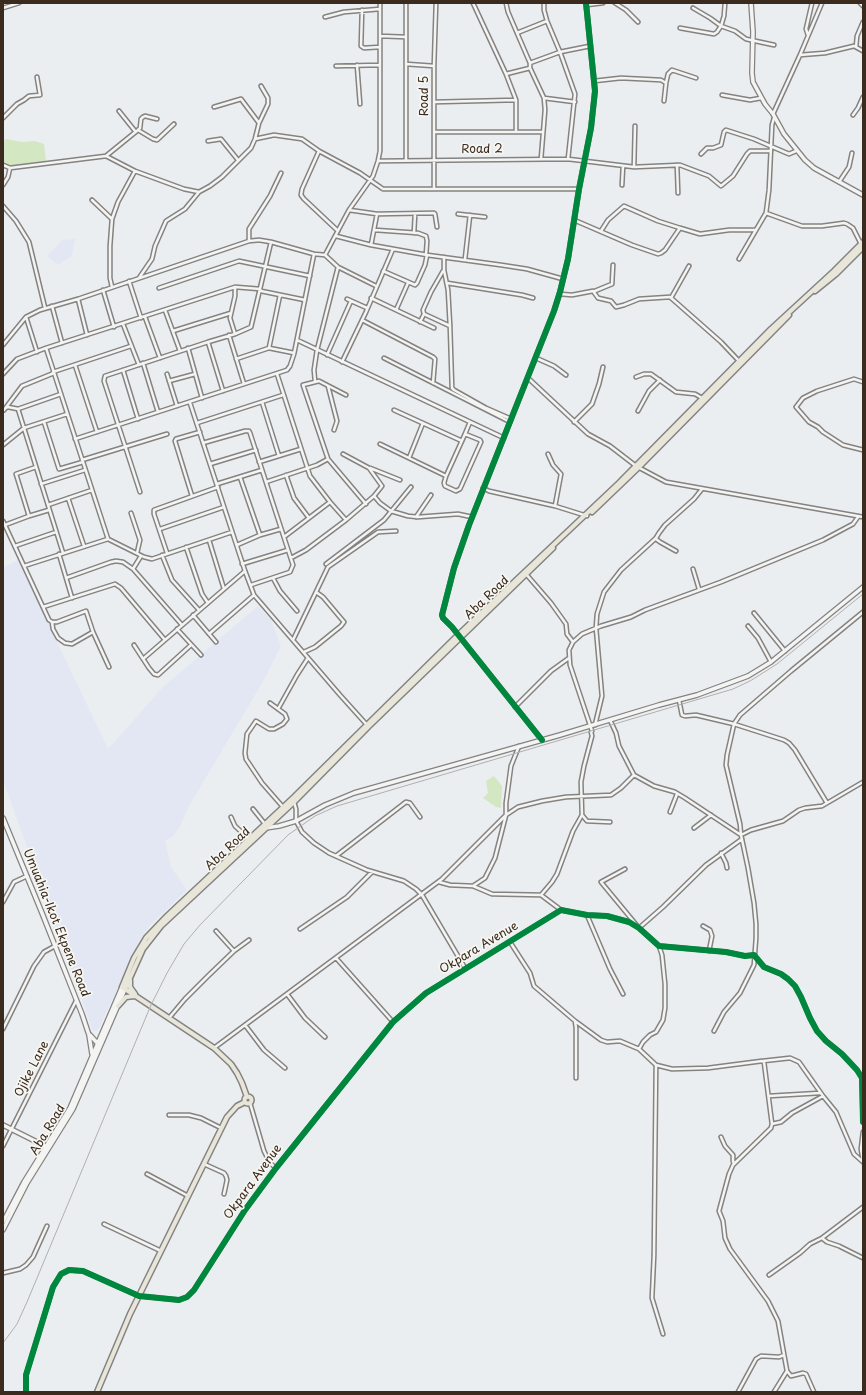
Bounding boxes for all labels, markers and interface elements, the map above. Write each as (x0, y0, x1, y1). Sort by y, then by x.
street label: Road 5 (418, 76, 432, 116)
street label: Road 2 (461, 143, 503, 157)
street label: Aba Road (462, 573, 512, 623)
street label: Aba Road (202, 824, 254, 874)
street label: Umuahia-Ikot Ekpene Road (20, 847, 92, 999)
street label: Okpara Avenue (437, 919, 521, 977)
street label: Ojike Lane (12, 1038, 52, 1100)
street label: Aba Road (27, 1102, 69, 1158)
street label: Okpara Avenue (221, 1142, 285, 1222)

